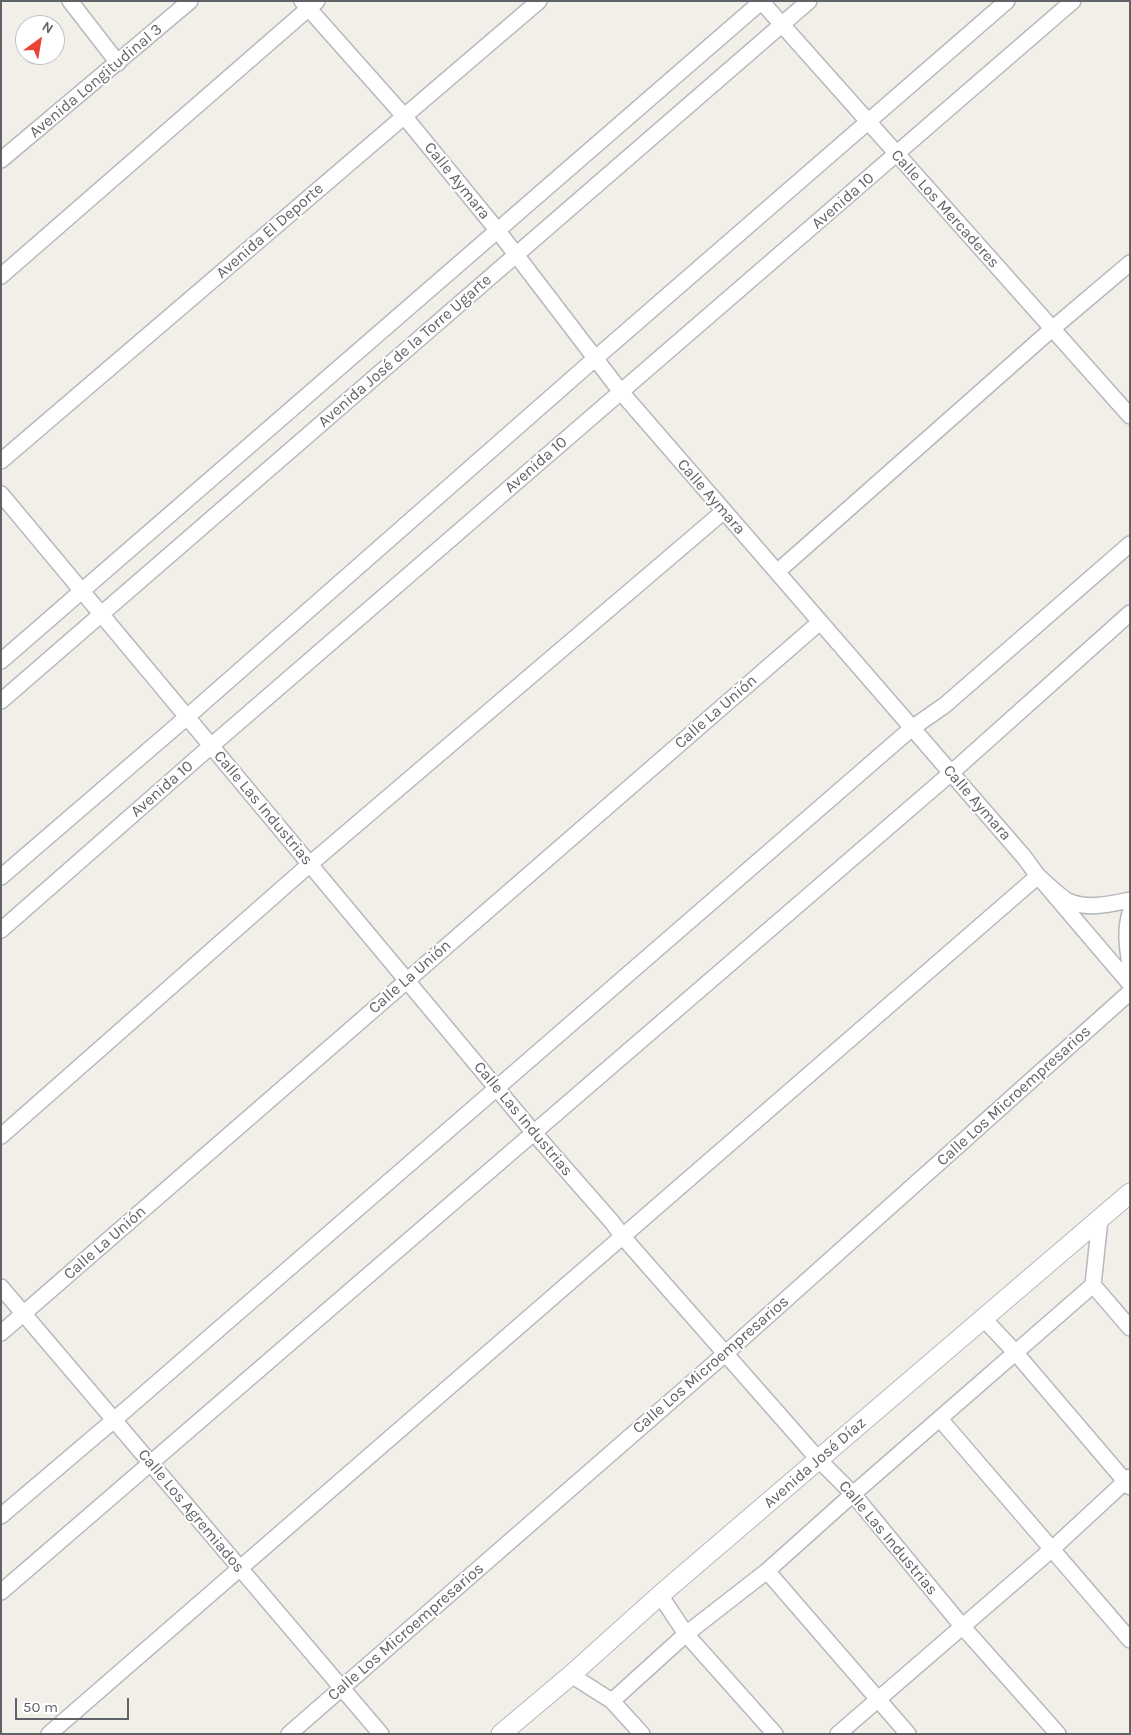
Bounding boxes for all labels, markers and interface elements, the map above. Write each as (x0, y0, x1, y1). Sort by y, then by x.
north arrow (15, 15, 65, 65)
text: N (39, 18, 56, 38)
street label: Avenida Longitudinal 3 (26, 20, 166, 142)
street label: Calle Aymara (420, 138, 494, 224)
street label: Calle Los Mercaderes (887, 146, 1003, 272)
street label: Avenida 10 (808, 169, 878, 233)
street label: Avenida El Deporte (212, 179, 328, 283)
street label: Avenida José de la Torre Ugarte (314, 271, 496, 431)
street label: Avenida 10 (501, 433, 571, 497)
street label: Calle Aymara (673, 455, 749, 539)
street label: Calle La Unión (671, 671, 761, 753)
street label: Calle Las Industrias (209, 747, 317, 869)
street label: Avenida 10 (127, 757, 197, 821)
street label: Calle Aymara (939, 761, 1015, 845)
street label: Calle La Unión (365, 936, 455, 1018)
street label: Calle Los Microempresarios (933, 1022, 1095, 1170)
street label: Calle Las Industrias (469, 1058, 577, 1180)
street label: Calle La Unión (60, 1202, 150, 1284)
street label: Calle Los Microempresarios (629, 1292, 793, 1438)
street label: Avenida José Díaz (760, 1413, 870, 1513)
street label: Calle Los Agremiados (134, 1445, 248, 1577)
street label: Calle Las Industrias (834, 1477, 942, 1599)
street label: Calle Los Microempresarios (324, 1559, 488, 1705)
scale bar (18, 1688, 131, 1720)
text: 50 m (23, 1698, 58, 1716)

